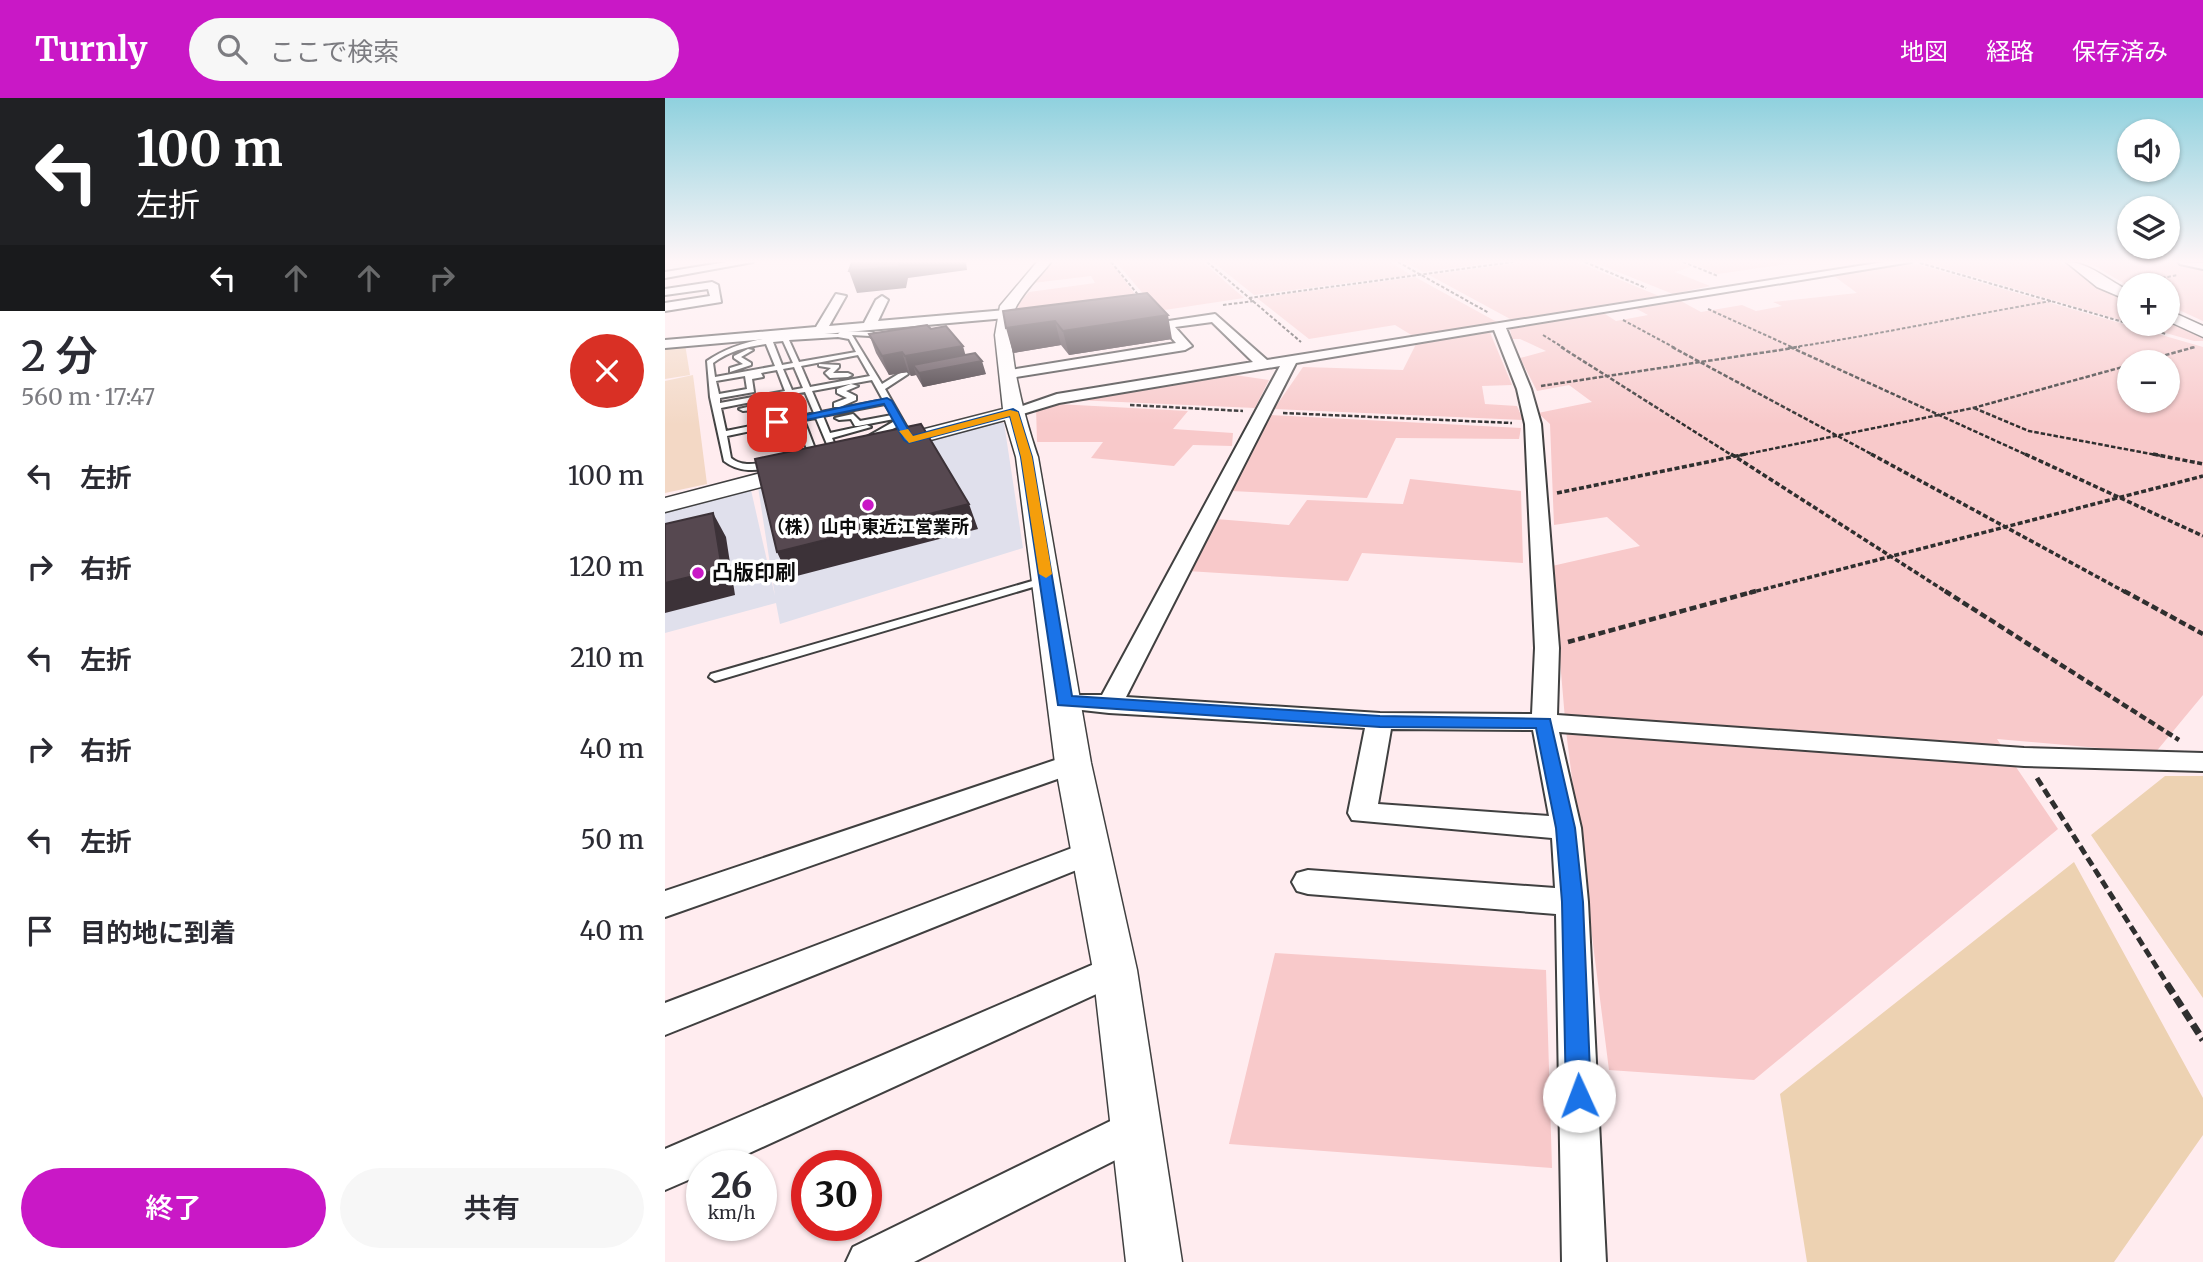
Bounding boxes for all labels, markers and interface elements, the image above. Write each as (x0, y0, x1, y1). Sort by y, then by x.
search box (189, 18, 679, 81)
text: Turnly (35, 29, 147, 70)
icon: search (213, 30, 251, 68)
text: ここで検索 (269, 35, 399, 68)
text: 地図 (1900, 36, 1948, 67)
text: 経路 (1986, 36, 2034, 67)
text: 保存済み (2072, 36, 2168, 67)
text: 100 m (136, 118, 283, 179)
map controls (2117, 119, 2180, 413)
button: sound (2117, 119, 2180, 182)
icon: left (21, 126, 112, 217)
text: 左折 (136, 185, 200, 225)
button: layers (2117, 196, 2180, 259)
icon: left (204, 259, 242, 297)
icon: ahead (277, 259, 315, 297)
icon: ahead (350, 259, 388, 297)
icon: right (423, 259, 461, 297)
button: + (2117, 273, 2180, 336)
text: 2 分 (21, 330, 98, 382)
button: close (570, 334, 644, 408)
button: − (2117, 350, 2180, 413)
text: 560 m · 17:47 (21, 382, 155, 411)
pin (747, 392, 807, 452)
icon: arrive (758, 403, 796, 441)
icon: left (21, 457, 59, 495)
text: 100 m (568, 459, 644, 492)
text: 左折 (80, 461, 132, 494)
marker: （株）山中 東近江営業所 (860, 497, 876, 513)
place label: （株）山中 東近江営業所 (767, 515, 969, 538)
icon: right (21, 548, 59, 586)
text: 120 m (569, 550, 644, 583)
text: 右折 (80, 552, 132, 585)
place label: 凸版印刷 (712, 559, 796, 586)
marker: 凸版印刷 (690, 565, 706, 581)
icon: left (21, 639, 59, 677)
text: 210 m (570, 641, 644, 674)
text: 左折 (80, 643, 132, 676)
icon: right (21, 730, 59, 768)
text: 40 m (580, 732, 644, 765)
text: 右折 (80, 734, 132, 767)
icon: left (21, 821, 59, 859)
text: 50 m (580, 823, 644, 856)
text: 左折 (80, 825, 132, 858)
icon: arrive (21, 912, 59, 950)
text: 40 m (580, 914, 644, 947)
text: 目的地に到着 (80, 916, 236, 949)
position arrow (1542, 1059, 1616, 1133)
speed limit sign: 30 (791, 1150, 882, 1241)
text: 26 (711, 1164, 752, 1208)
button: 終了 (21, 1168, 326, 1248)
button: 共有 (340, 1168, 644, 1248)
text: km/h (708, 1201, 755, 1224)

